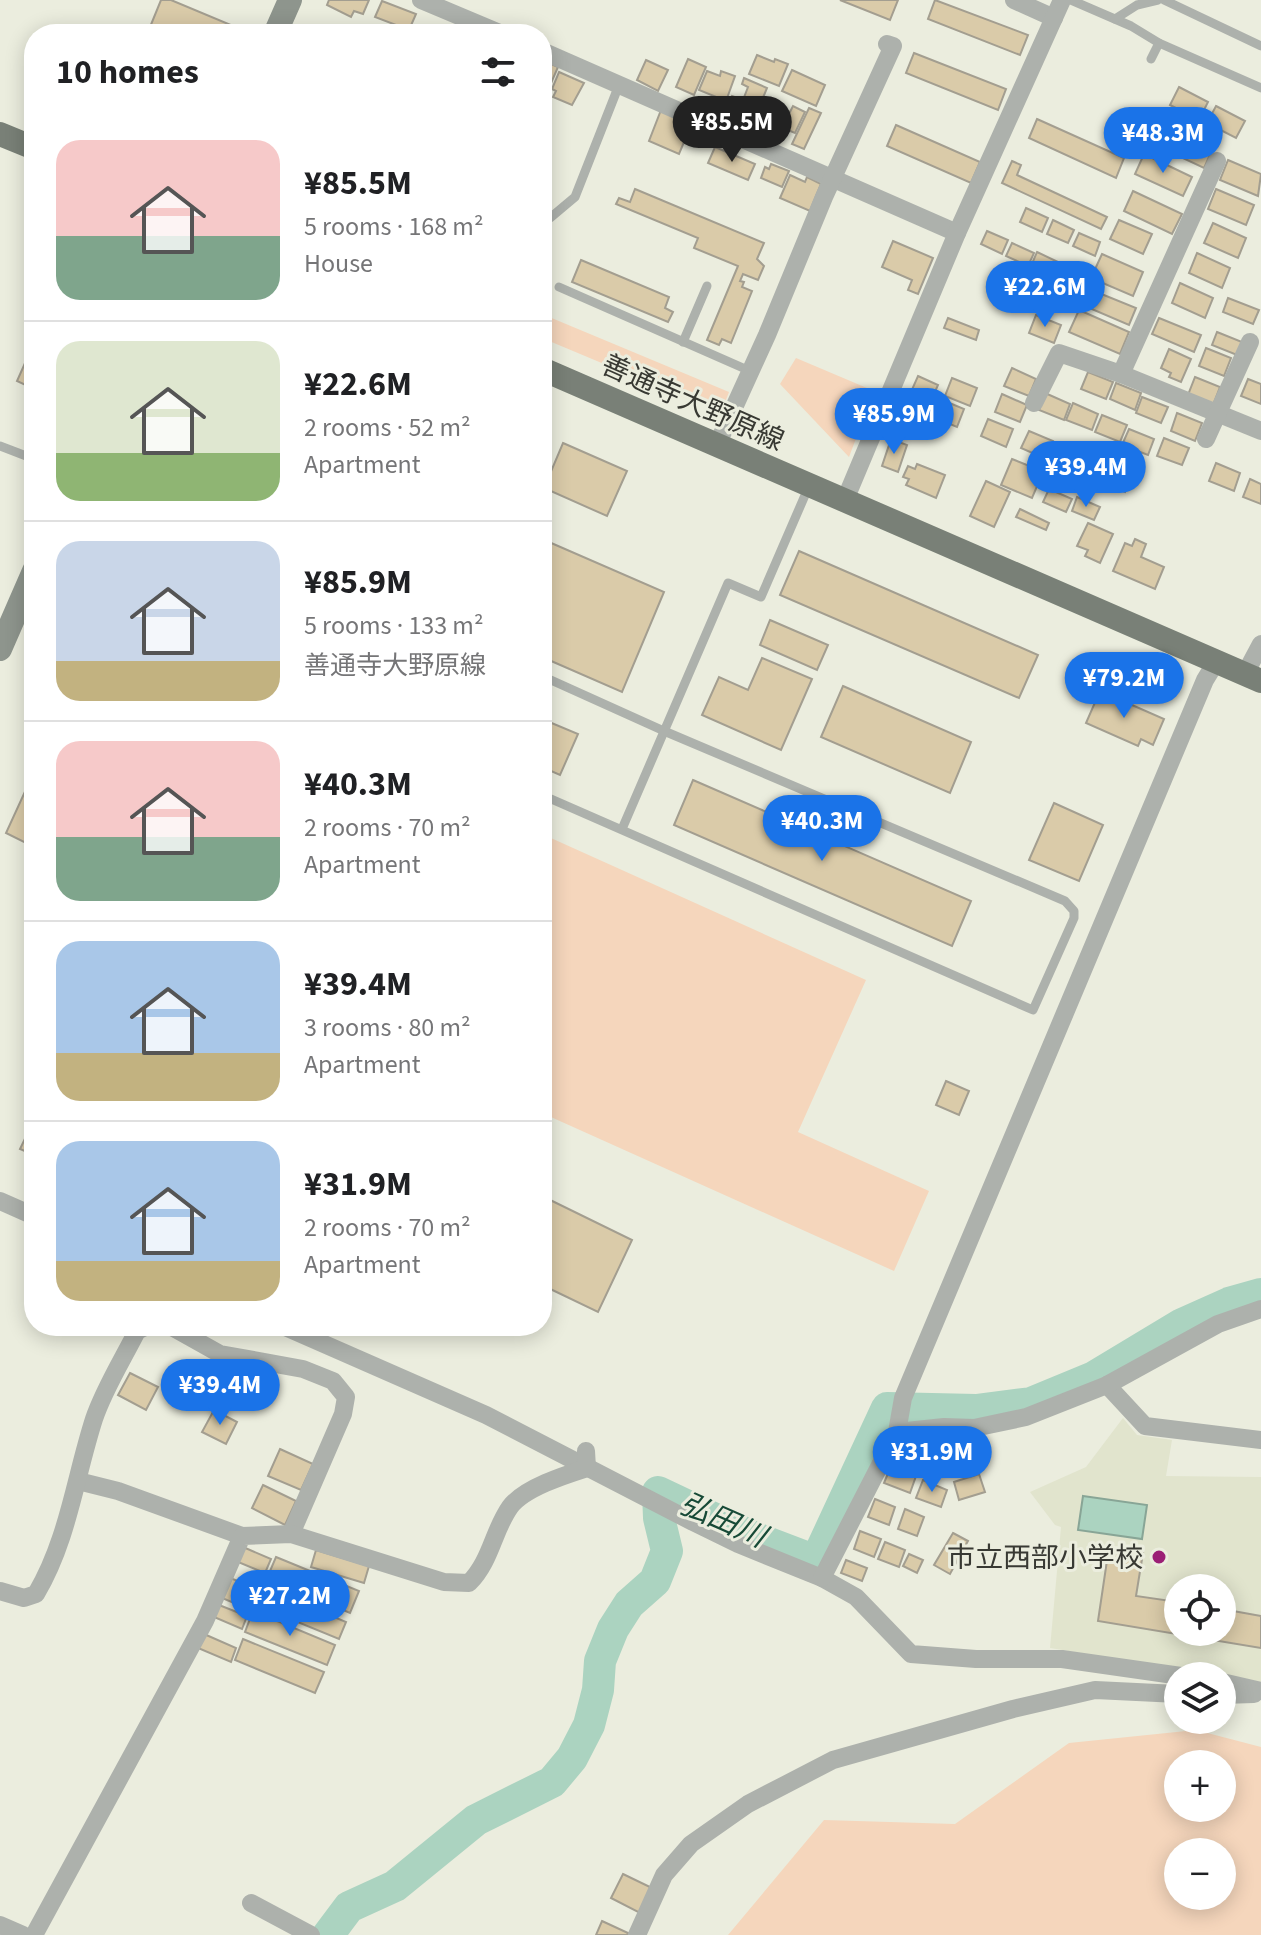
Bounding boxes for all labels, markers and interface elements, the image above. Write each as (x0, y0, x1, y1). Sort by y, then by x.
text: 10 homes (56, 48, 199, 97)
icon: filters (476, 50, 520, 94)
pin: ¥85.5M (667, 96, 797, 164)
text: ¥85.5M (691, 103, 773, 140)
pin: ¥48.3M (1098, 107, 1228, 175)
text: ¥48.3M (1122, 114, 1204, 151)
text: ¥85.5M (304, 159, 412, 208)
icon: home (120, 172, 216, 268)
text: 5 rooms · 168 m² (304, 208, 483, 245)
text: House (304, 245, 373, 282)
pin: ¥22.6M (980, 261, 1110, 329)
text: ¥22.6M (1004, 268, 1086, 305)
street label: 善通寺大野原線 (595, 345, 790, 461)
text: ¥22.6M (304, 360, 412, 409)
icon: home (120, 373, 216, 469)
pin: ¥85.9M (829, 388, 959, 456)
text: ¥85.9M (853, 395, 935, 432)
text: 2 rooms · 52 m² (304, 409, 471, 446)
pin: ¥39.4M (1021, 441, 1151, 509)
text: Apartment (304, 446, 421, 483)
text: ¥39.4M (1045, 448, 1127, 485)
text: ¥85.9M (304, 558, 412, 607)
icon: home (120, 573, 216, 669)
text: 5 rooms · 133 m² (304, 607, 483, 644)
text: 善通寺大野原線 (304, 647, 486, 684)
pin: ¥79.2M (1059, 652, 1189, 720)
text: ¥79.2M (1083, 659, 1165, 696)
text: ¥40.3M (304, 760, 412, 809)
icon: home (120, 773, 216, 869)
pin: ¥40.3M (757, 795, 887, 863)
text: ¥40.3M (781, 802, 863, 839)
text: 2 rooms · 70 m² (304, 809, 471, 846)
text: Apartment (304, 846, 421, 883)
text: ¥39.4M (304, 960, 412, 1009)
icon: home (120, 973, 216, 1069)
text: 3 rooms · 80 m² (304, 1009, 471, 1046)
text: Apartment (304, 1046, 421, 1083)
text: ¥31.9M (304, 1160, 412, 1209)
icon: home (120, 1173, 216, 1269)
text: 2 rooms · 70 m² (304, 1209, 471, 1246)
text: Apartment (304, 1246, 421, 1283)
pin: ¥39.4M (155, 1359, 285, 1427)
text: ¥39.4M (179, 1366, 261, 1403)
pin: ¥31.9M (867, 1426, 997, 1494)
text: ¥31.9M (891, 1433, 973, 1470)
water label: 弘田川 (673, 1483, 775, 1560)
place label: 市立西部小学校 (947, 1538, 1143, 1578)
marker: 市立西部小学校 (1150, 1548, 1168, 1566)
pin: ¥27.2M (225, 1570, 355, 1638)
map controls (1164, 1574, 1236, 1910)
button: locate (1164, 1574, 1236, 1646)
text: ¥27.2M (249, 1577, 331, 1614)
button: layers (1164, 1662, 1236, 1734)
button: + (1164, 1750, 1236, 1822)
button: − (1164, 1838, 1236, 1910)

